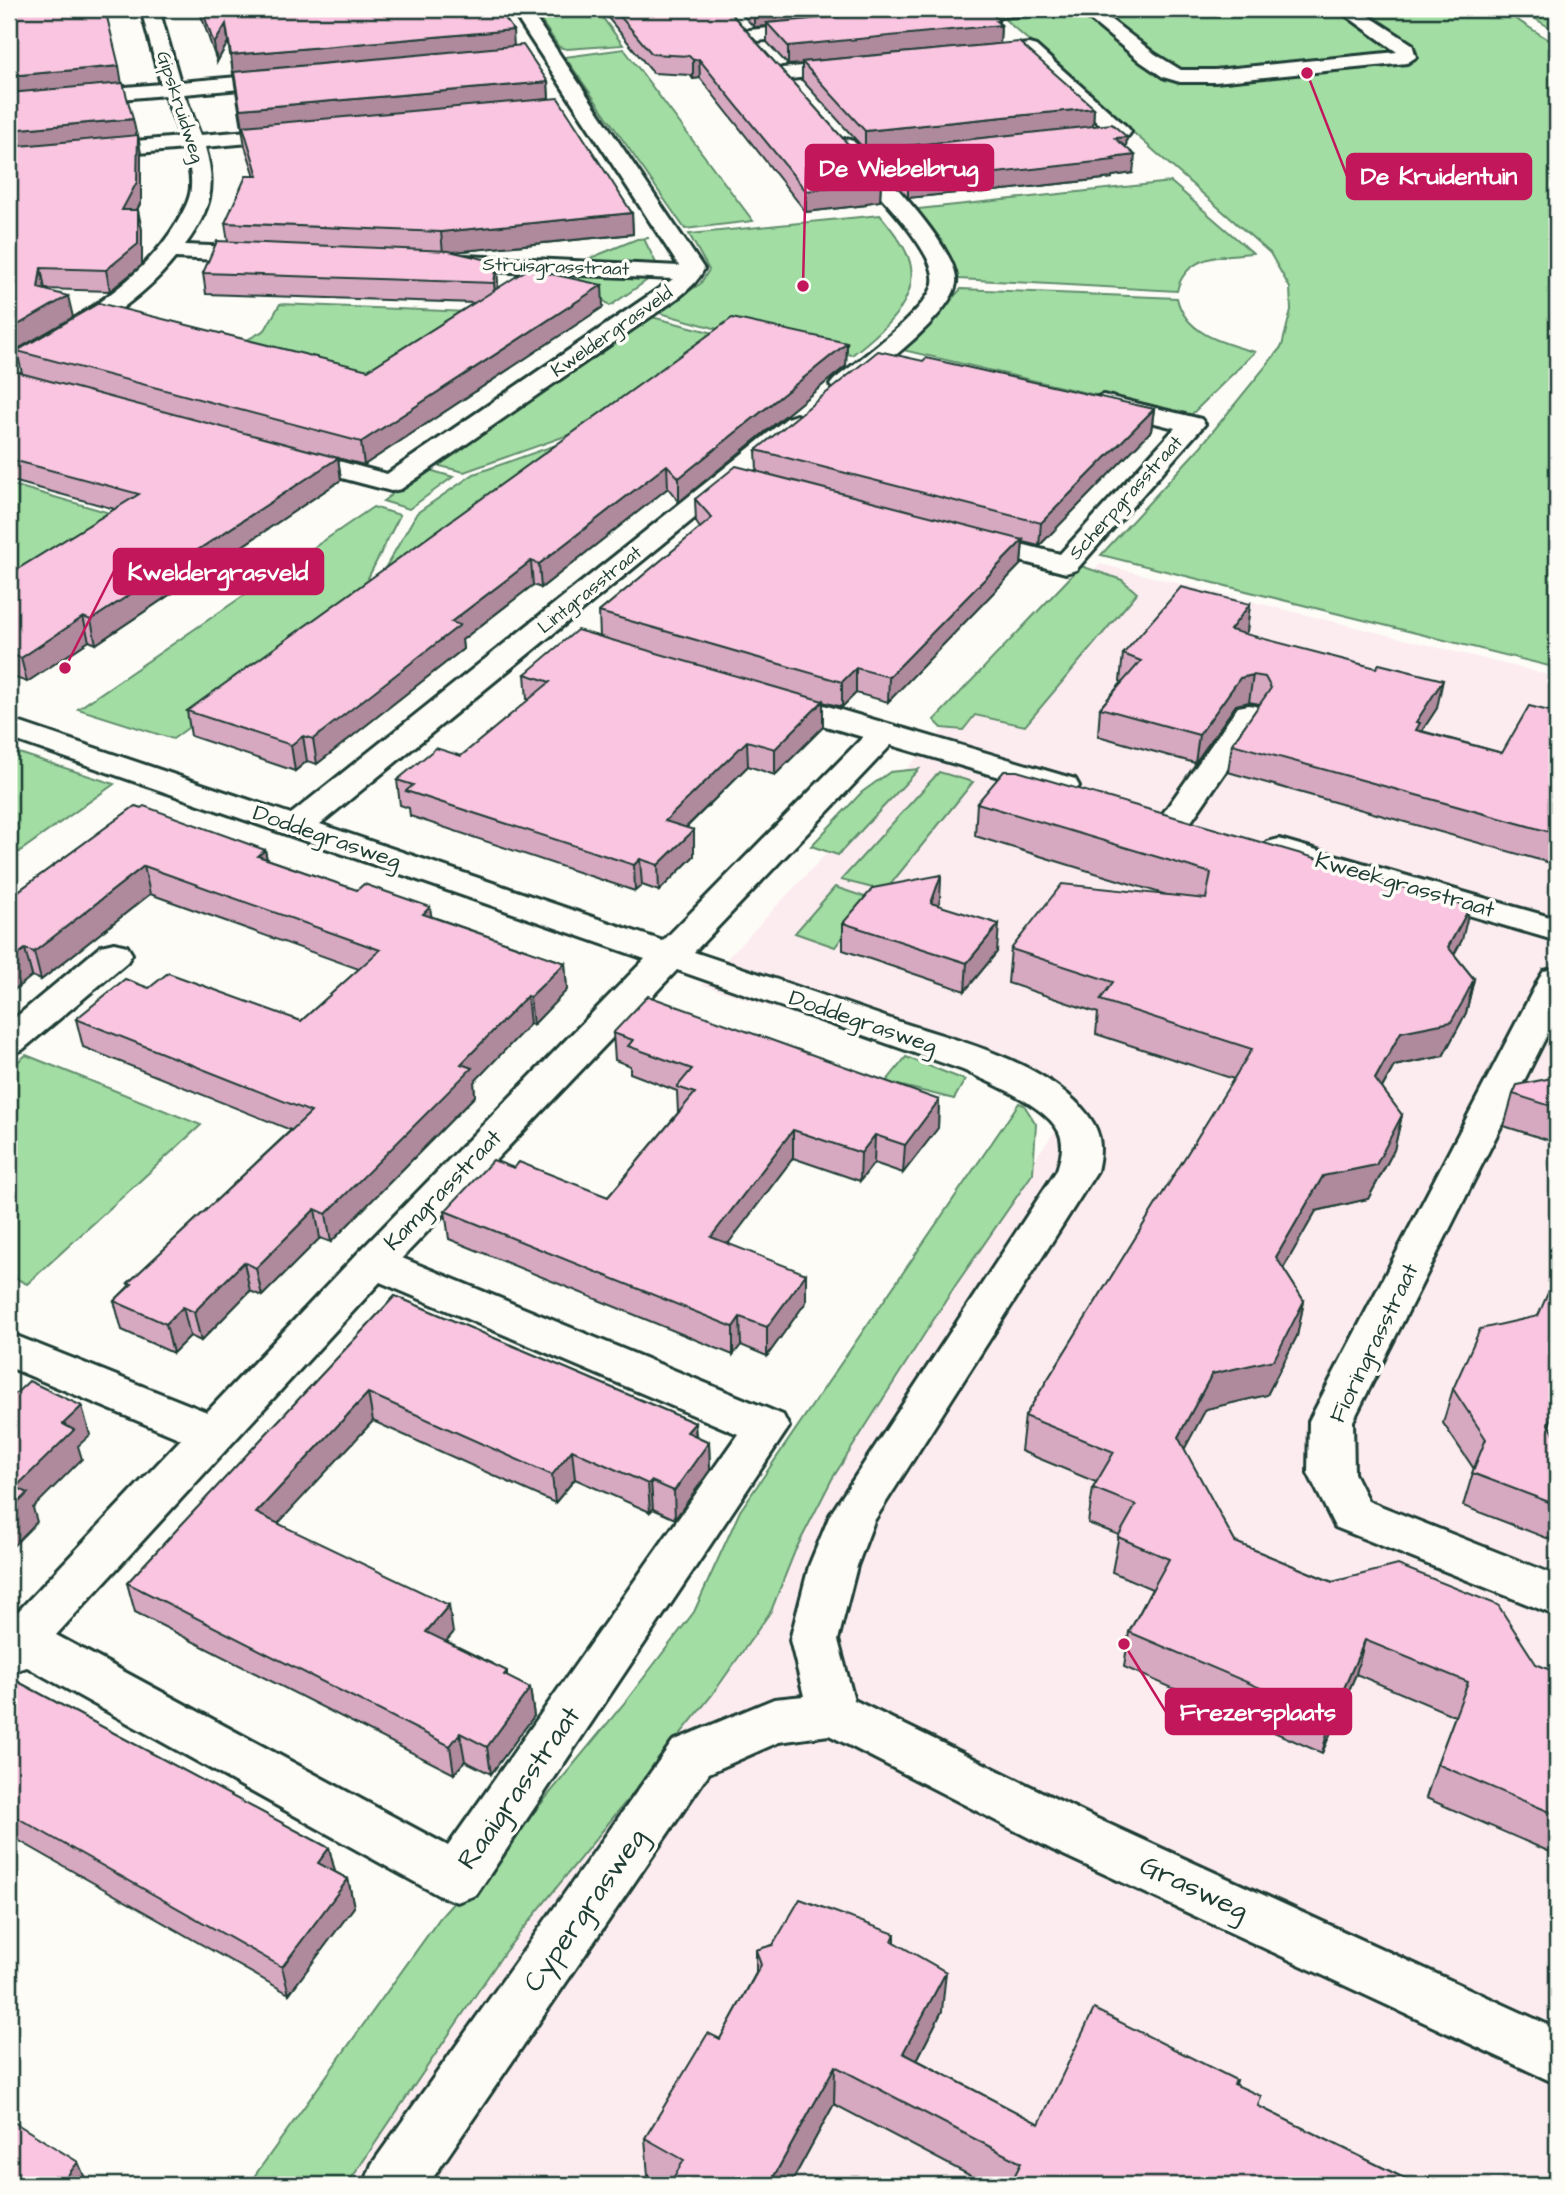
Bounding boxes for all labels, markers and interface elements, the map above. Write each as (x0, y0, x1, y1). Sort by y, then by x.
street label: Gipskruidweg (148, 48, 211, 167)
callout: De Wiebelbrug (806, 145, 993, 190)
text: De Wiebelbrug (820, 152, 979, 187)
callout: De Kruidentuin (1347, 154, 1531, 199)
text: De Kruidentuin (1361, 160, 1517, 194)
street label: Struisgrasstraat (482, 251, 630, 284)
street label: Kweldergrasveld (546, 280, 679, 385)
street label: Scherpgrasstraat (1063, 430, 1190, 567)
street label: Lintgrasstraat (532, 539, 649, 641)
callout: Kweldergrasveld (114, 549, 323, 594)
text: Kweldergrasveld (128, 556, 309, 591)
street label: Doddegrasweg (248, 797, 405, 878)
street label: Kweekgrasstraat (1311, 844, 1499, 927)
street label: Doddegrasweg (784, 982, 941, 1063)
street label: Kamgrasstraat (377, 1122, 510, 1258)
street label: Fioringrasstraat (1321, 1257, 1428, 1429)
callout: Frezersplaats (1166, 1689, 1351, 1734)
text: Frezersplaats (1180, 1696, 1336, 1730)
street label: Raaigrasstraat (448, 1698, 591, 1878)
street label: Cypergrasweg (514, 1820, 658, 2001)
street label: Grasweg (1133, 1846, 1255, 1931)

